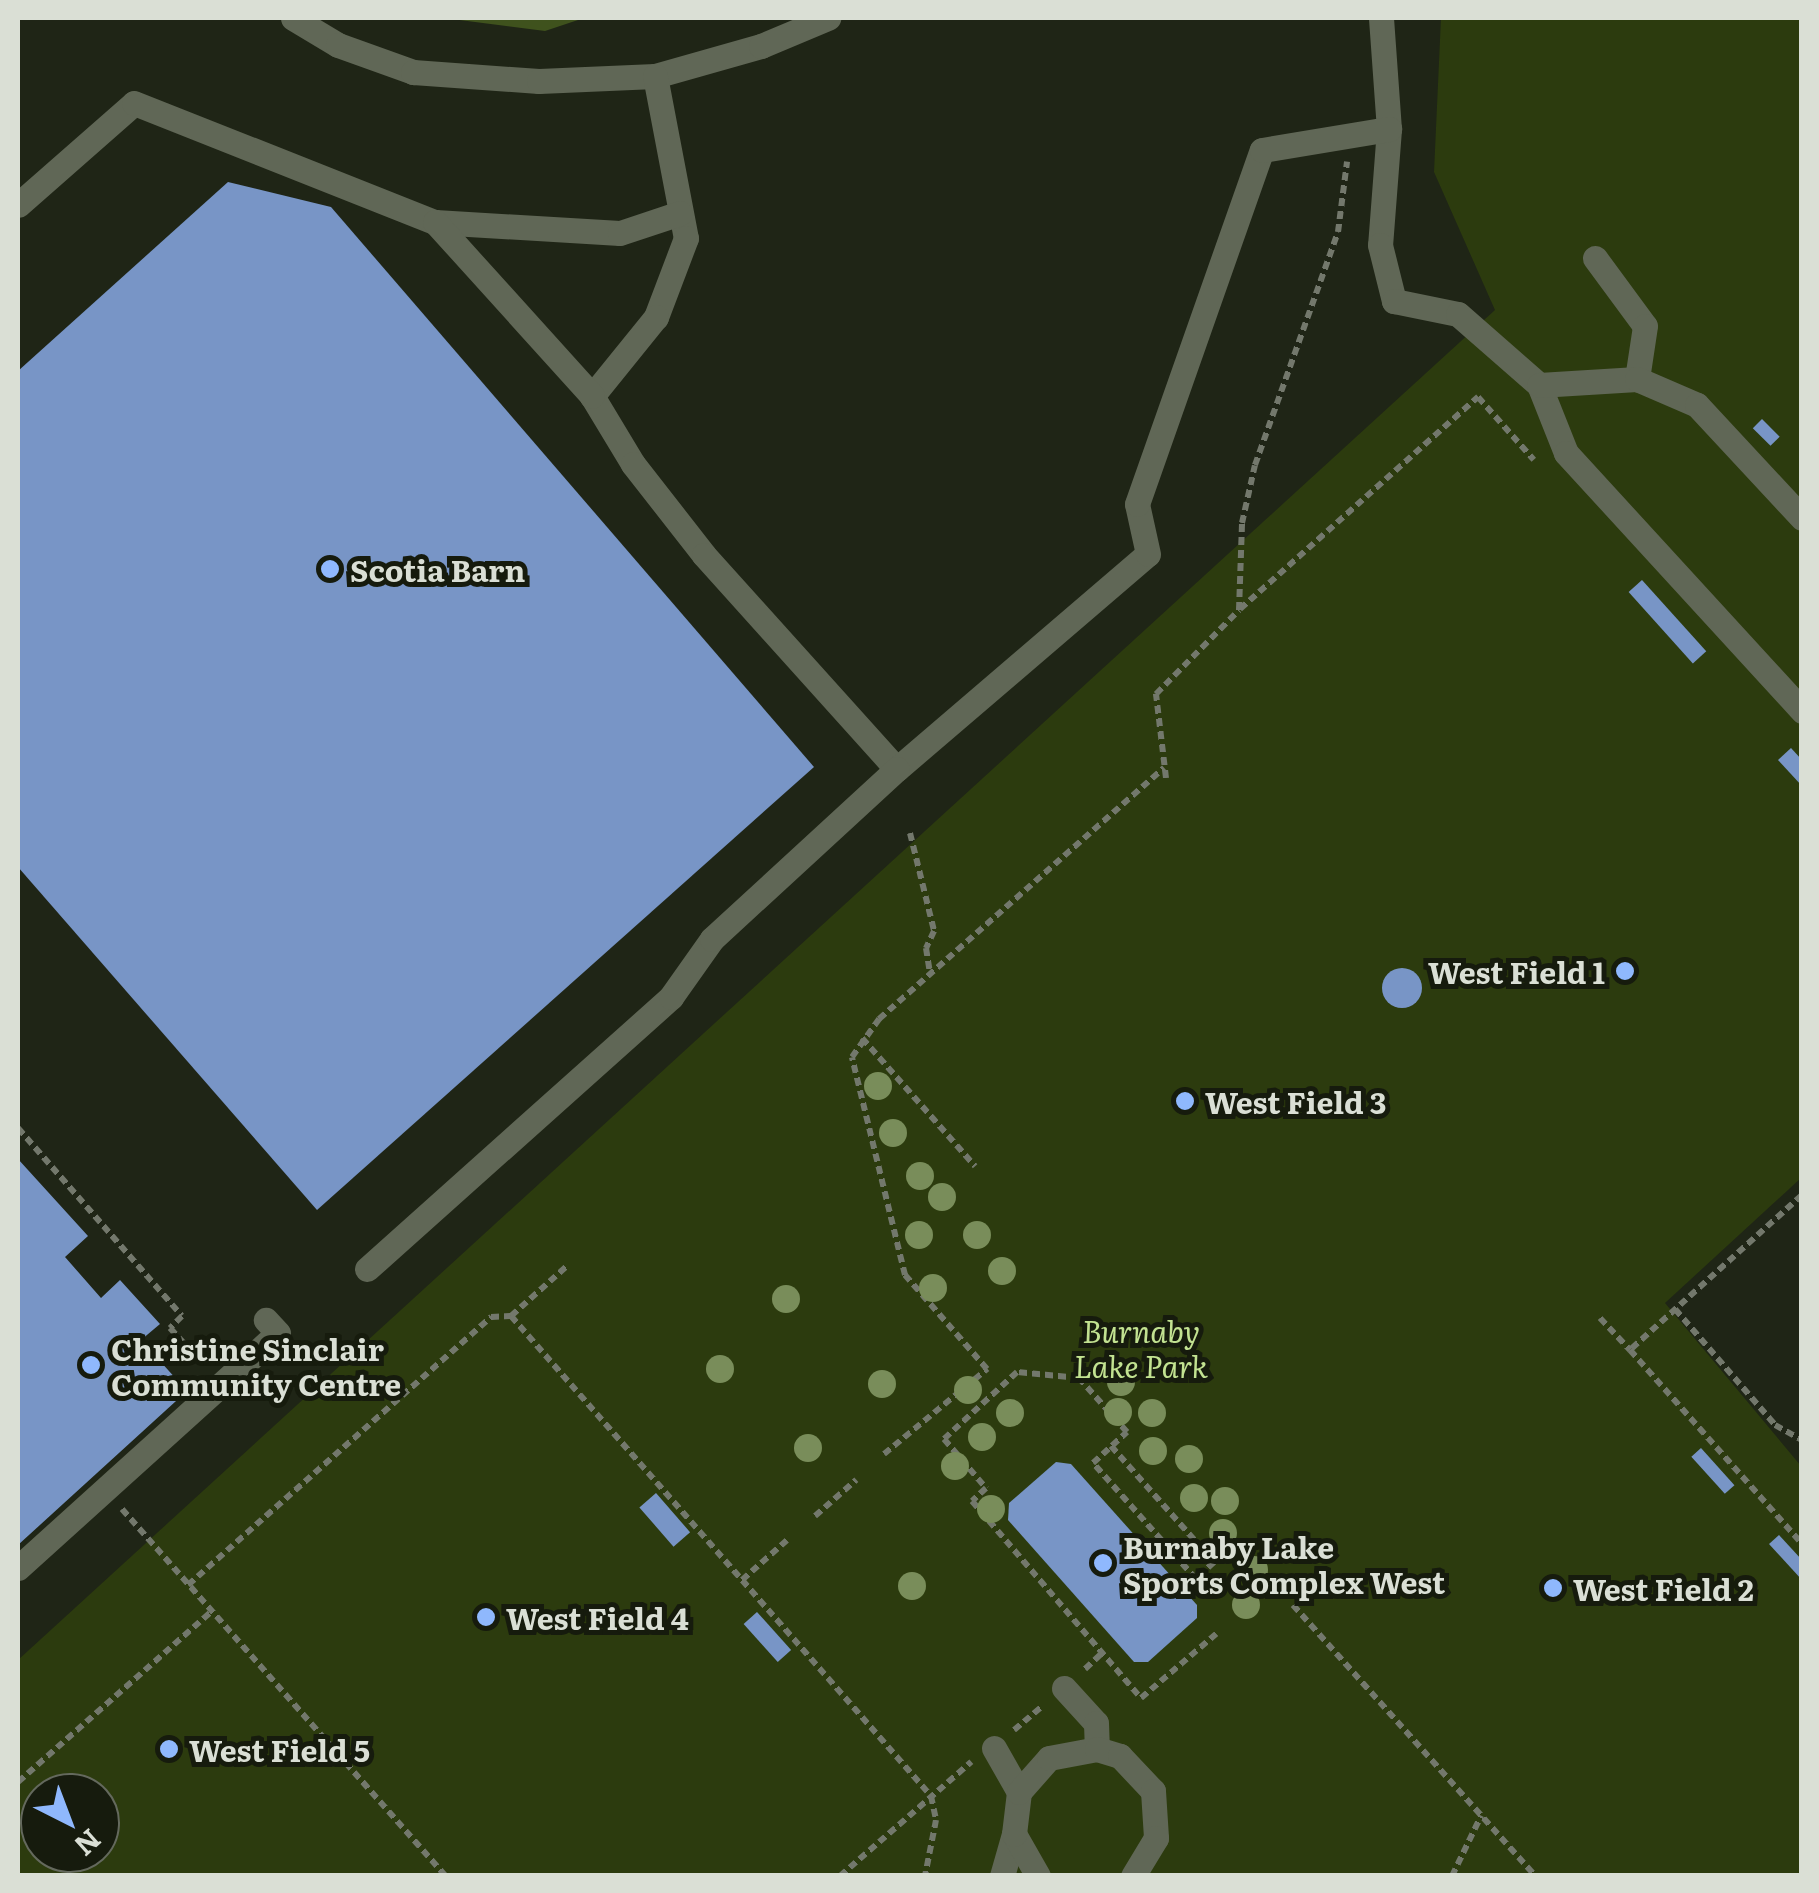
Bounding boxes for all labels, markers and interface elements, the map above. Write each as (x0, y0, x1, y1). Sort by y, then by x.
place label: Scotia Barn (350, 551, 525, 587)
marker: Scotia Barn (319, 558, 341, 580)
place label: West Field 1 (1428, 953, 1605, 989)
marker: West Field 1 (1614, 960, 1636, 982)
place label: West Field 3 (1205, 1083, 1386, 1119)
marker: West Field 3 (1174, 1090, 1196, 1112)
park label: Burnaby Lake Park (1074, 1312, 1208, 1382)
place label: Christine Sinclair Community Centre (111, 1330, 401, 1400)
marker: Christine Sinclair Community Centre (80, 1354, 102, 1376)
place label: Burnaby Lake Sports Complex West (1123, 1528, 1445, 1598)
marker: Burnaby Lake Sports Complex West (1092, 1552, 1114, 1574)
place label: West Field 2 (1573, 1570, 1754, 1606)
marker: West Field 2 (1542, 1577, 1564, 1599)
place label: West Field 4 (506, 1599, 689, 1635)
marker: West Field 4 (475, 1606, 497, 1628)
place label: West Field 5 (189, 1731, 370, 1767)
marker: West Field 5 (158, 1738, 180, 1760)
north arrow (20, 1773, 120, 1873)
text: N (66, 1820, 112, 1867)

